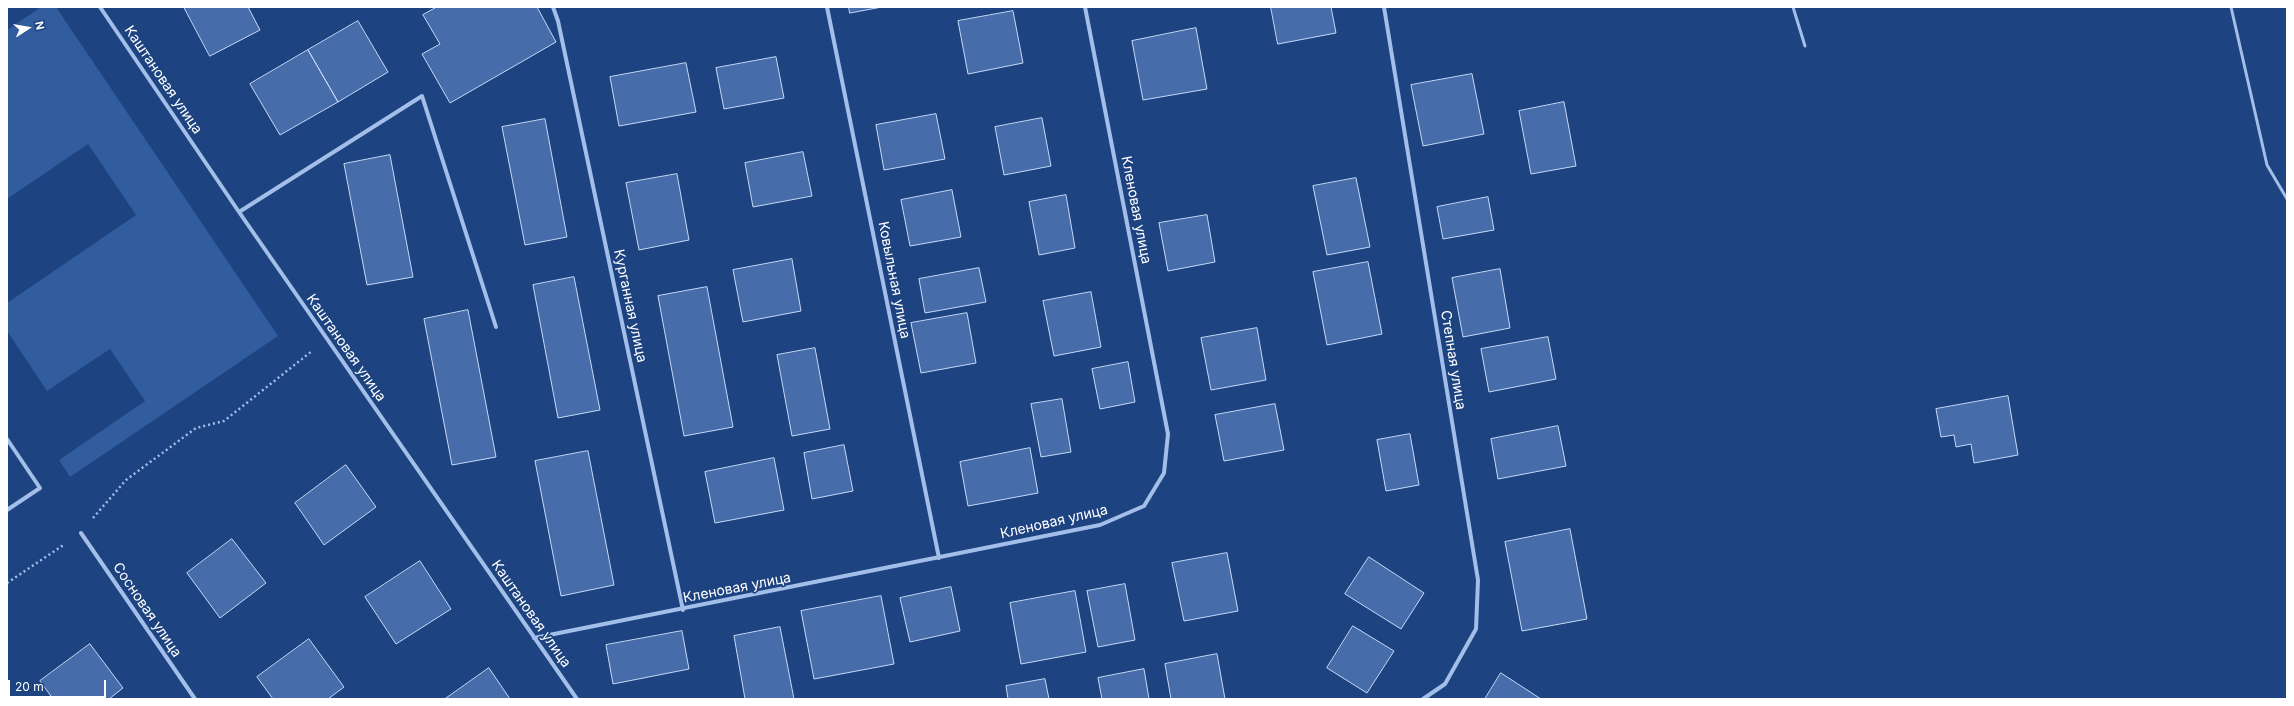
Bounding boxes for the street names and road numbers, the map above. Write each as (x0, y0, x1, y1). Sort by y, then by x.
street label: Каштановая улица (121, 23, 205, 137)
street label: Кленовая улица (1117, 155, 1155, 265)
street label: Ковыльная улица (874, 220, 914, 340)
street label: Курганная улица (610, 248, 650, 364)
street label: Каштановая улица (303, 291, 389, 405)
street label: Степная улица (1437, 309, 1469, 411)
street label: Кленовая улица (999, 501, 1109, 543)
street label: Каштановая улица (488, 557, 574, 671)
street label: Сосновая улица (109, 559, 185, 661)
street label: Кленовая улица (682, 569, 792, 607)

